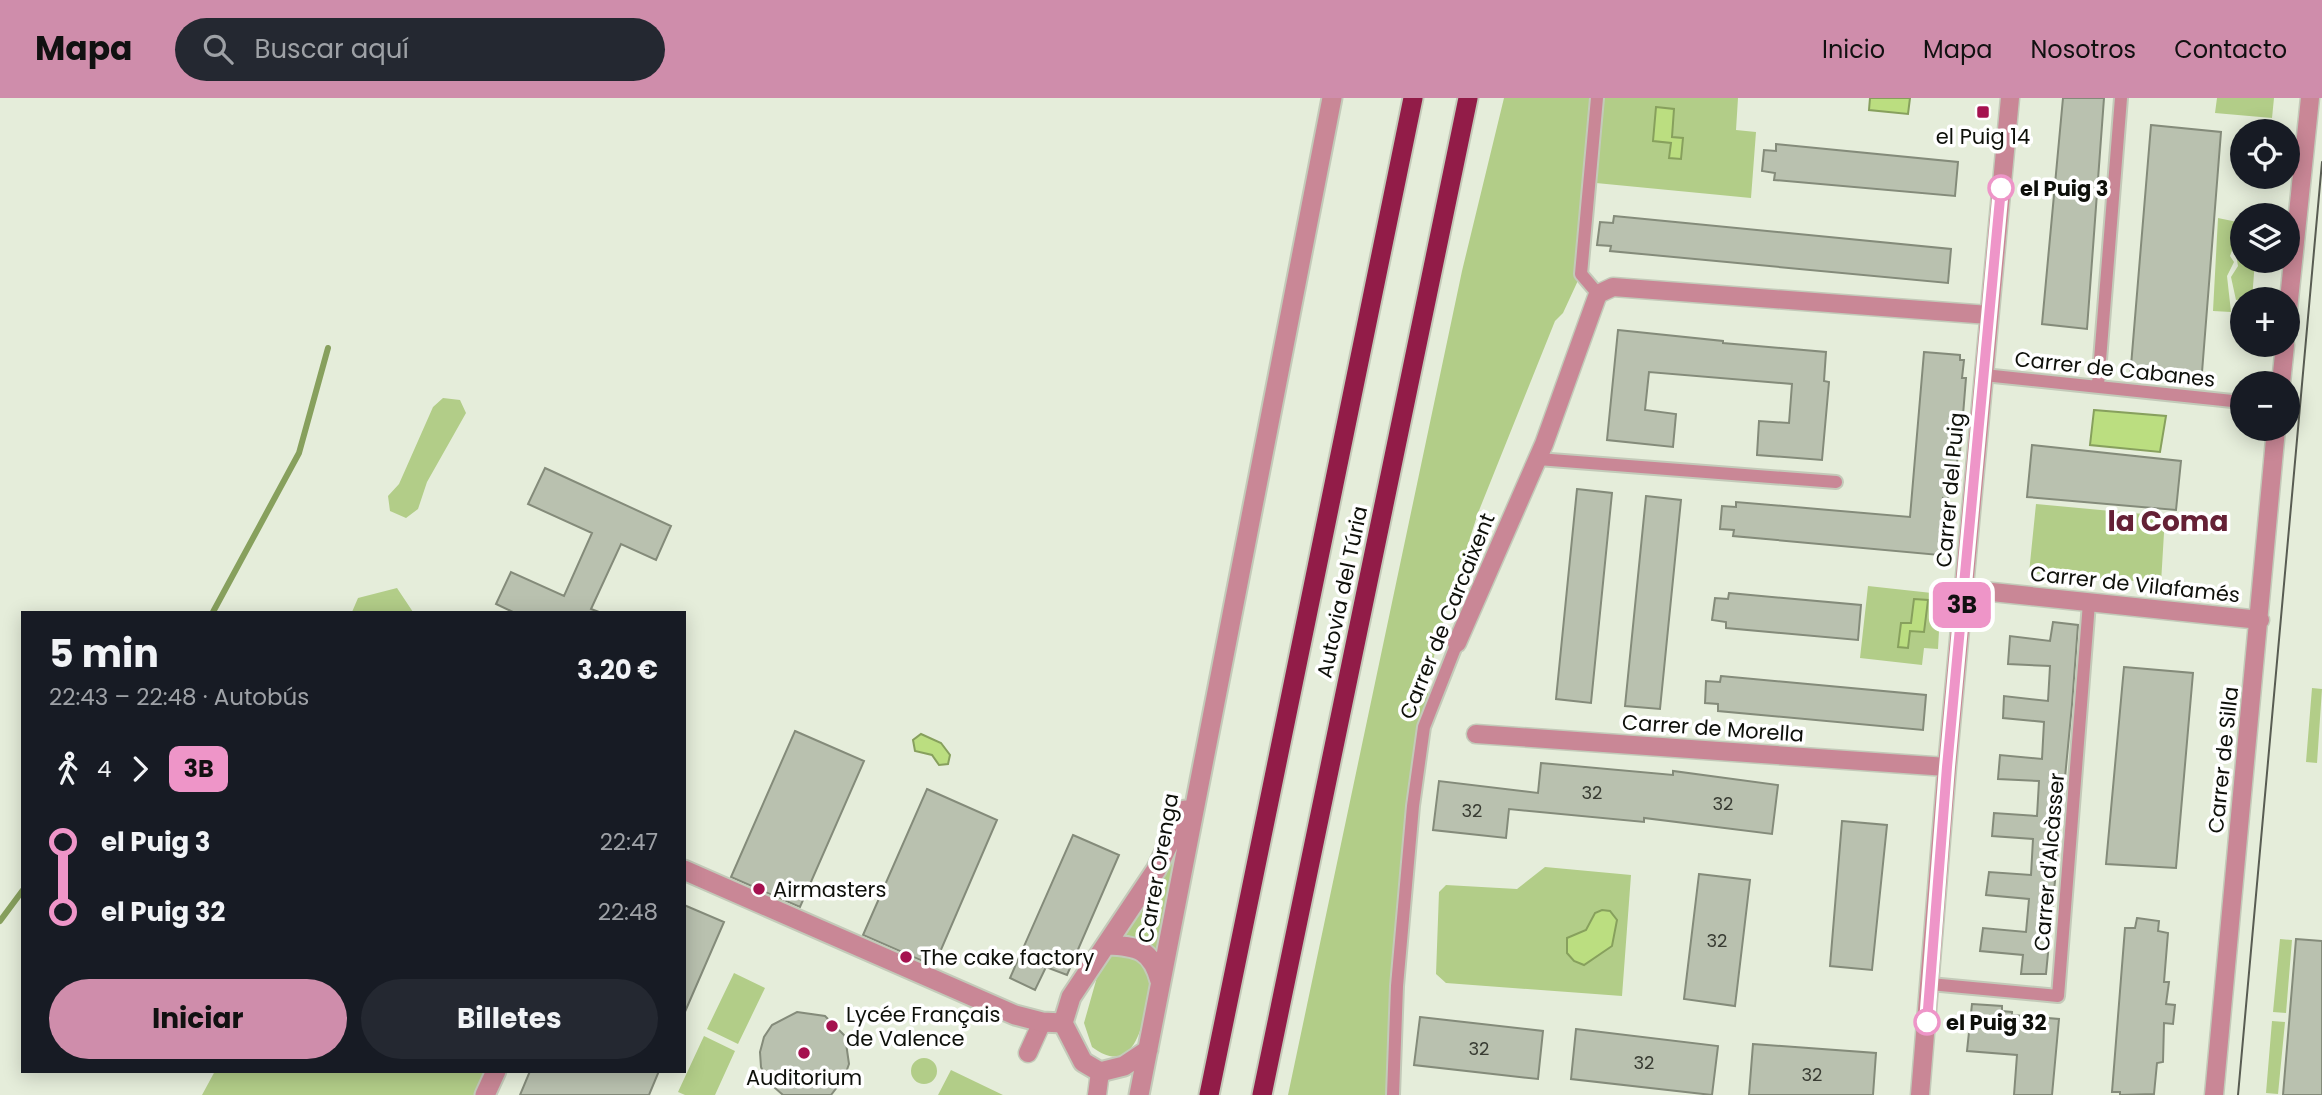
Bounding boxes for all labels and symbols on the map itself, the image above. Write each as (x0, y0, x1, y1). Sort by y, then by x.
marker: el Puig 14 (1975, 104, 1991, 120)
place label: el Puig 14 (1936, 122, 2030, 151)
place label: el Puig 3 (2020, 174, 2108, 203)
marker: el Puig 3 (1988, 175, 2014, 201)
street label: Carrer de Cabanes (2013, 344, 2217, 394)
street label: Carrer del Puig (1929, 411, 1971, 569)
district label: la Coma (2107, 502, 2229, 541)
street label: Autovia del Túria (1310, 503, 1374, 681)
street label: Carrer de Carcaixent (1392, 509, 1502, 723)
street label: Carrer de Vilafamés (2029, 559, 2241, 609)
line badge: 3B (1930, 582, 1994, 628)
street label: Carrer de Silla (2201, 685, 2245, 835)
street label: Carrer de Morella (1621, 707, 1805, 749)
street label: Carrer d'Alcàsser (2027, 771, 2071, 952)
house number: 32 (1582, 780, 1602, 805)
street label: Carrer Orenga (1131, 791, 1185, 945)
house number: 32 (1713, 791, 1733, 816)
house number: 32 (1462, 798, 1482, 823)
place label: Airmasters (773, 875, 886, 904)
marker: Airmasters (751, 881, 767, 897)
house number: 32 (1707, 928, 1727, 953)
place label: The cake factory (920, 943, 1095, 972)
marker: The cake factory (898, 949, 914, 965)
place label: Lycée Français de Valence (846, 1000, 1000, 1053)
place label: el Puig 32 (1946, 1008, 2046, 1037)
marker: el Puig 32 (1914, 1009, 1940, 1035)
marker: Lycée Français de Valence (824, 1018, 840, 1034)
house number: 32 (1469, 1036, 1489, 1061)
marker: Auditorium (796, 1045, 812, 1061)
house number: 32 (1634, 1050, 1654, 1075)
house number: 32 (1802, 1062, 1822, 1087)
place label: Auditorium (746, 1063, 862, 1092)

